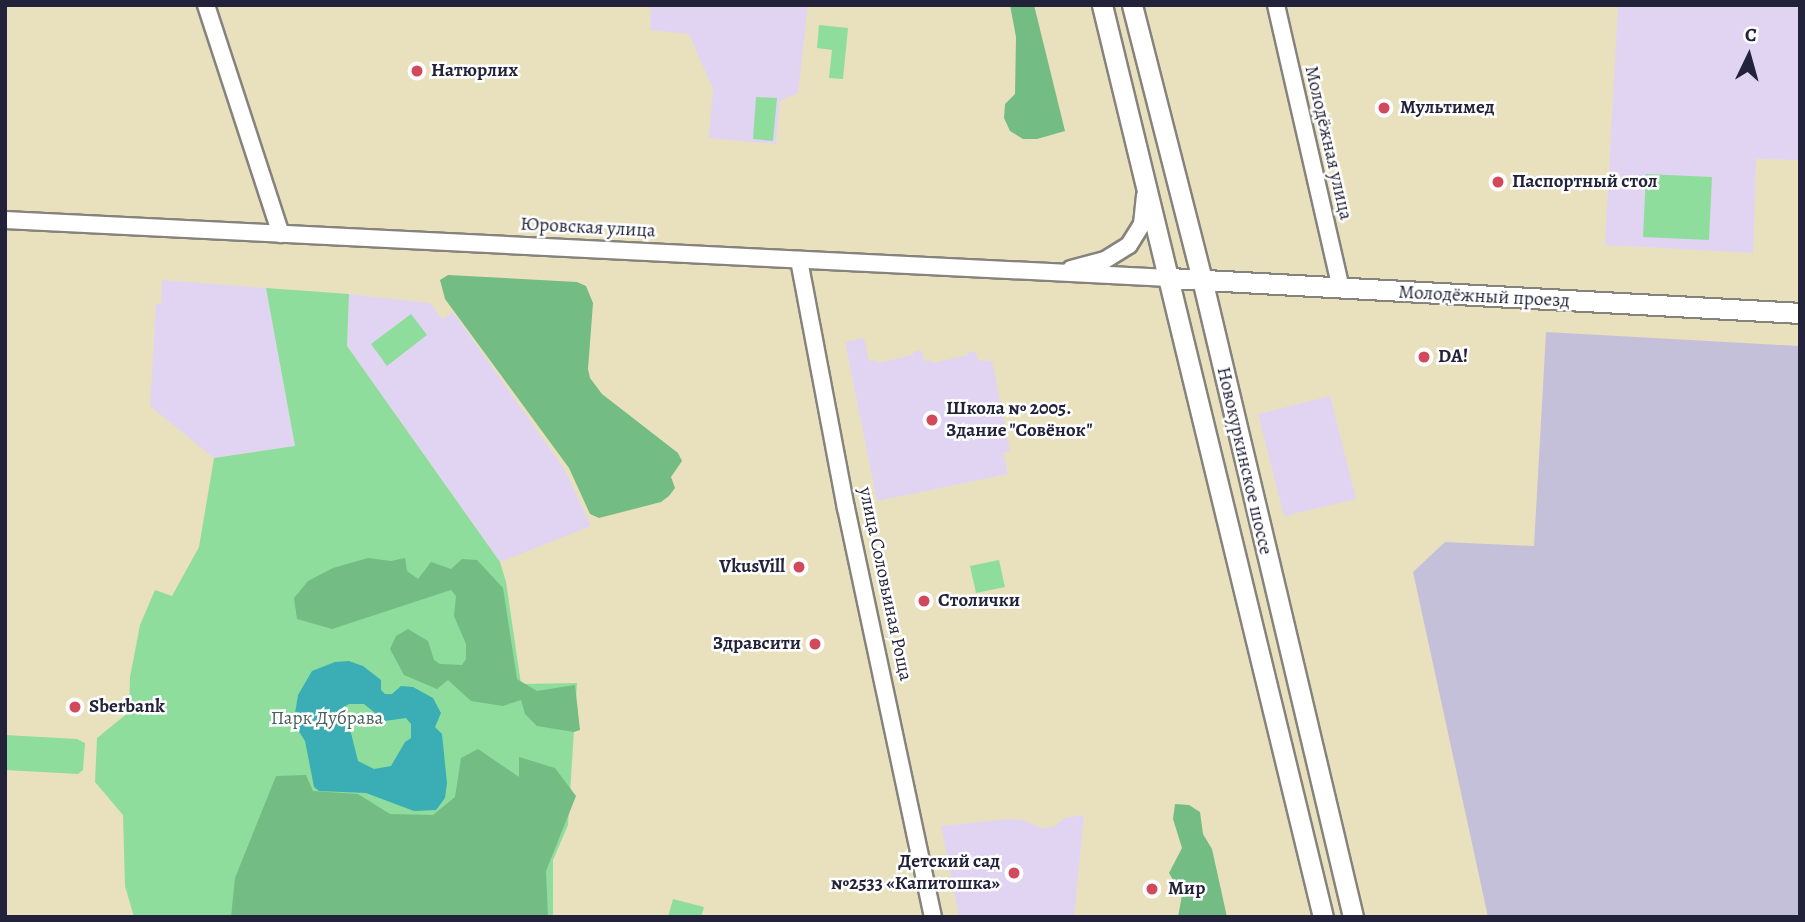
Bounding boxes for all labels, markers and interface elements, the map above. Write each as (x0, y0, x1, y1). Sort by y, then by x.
north arrow (1714, 21, 1784, 91)
text: С (1744, 22, 1758, 49)
place label: Натюрлих (431, 60, 518, 82)
marker: Натюрлих (409, 63, 425, 79)
street label: Молодёжная улица (1299, 64, 1357, 222)
place label: Мультимед (1400, 97, 1495, 119)
marker: Мультимед (1374, 98, 1394, 118)
place label: Паспортный стол (1512, 171, 1658, 193)
marker: Паспортный стол (1490, 174, 1506, 190)
street label: Юровская улица (520, 213, 656, 243)
street label: Молодёжный проезд (1398, 281, 1570, 313)
place label: DA! (1438, 346, 1468, 368)
marker: DA! (1416, 349, 1432, 365)
street label: Новокуркинское шоссе (1211, 365, 1277, 557)
place label: Школа № 2005. Здание "Совёнок" (946, 398, 1093, 442)
marker: Школа № 2005. Здание "Совёнок" (924, 412, 940, 428)
street label: улица Соловьиная Роща (853, 485, 917, 683)
place label: VkusVill (719, 556, 785, 578)
marker: VkusVill (791, 559, 807, 575)
place label: Столички (938, 590, 1020, 612)
marker: Столички (916, 593, 932, 609)
place label: Здравсити (713, 633, 801, 655)
marker: Здравсити (807, 636, 823, 652)
place label: Sberbank (89, 696, 165, 718)
marker: Sberbank (67, 699, 83, 715)
park label: Парк Дубрава (271, 708, 383, 730)
place label: Детский сад №2533 «Капитошка» (831, 851, 1000, 895)
marker: Детский сад №2533 «Капитошка» (1006, 865, 1022, 881)
place label: Мир (1168, 878, 1205, 900)
marker: Мир (1142, 879, 1162, 899)

